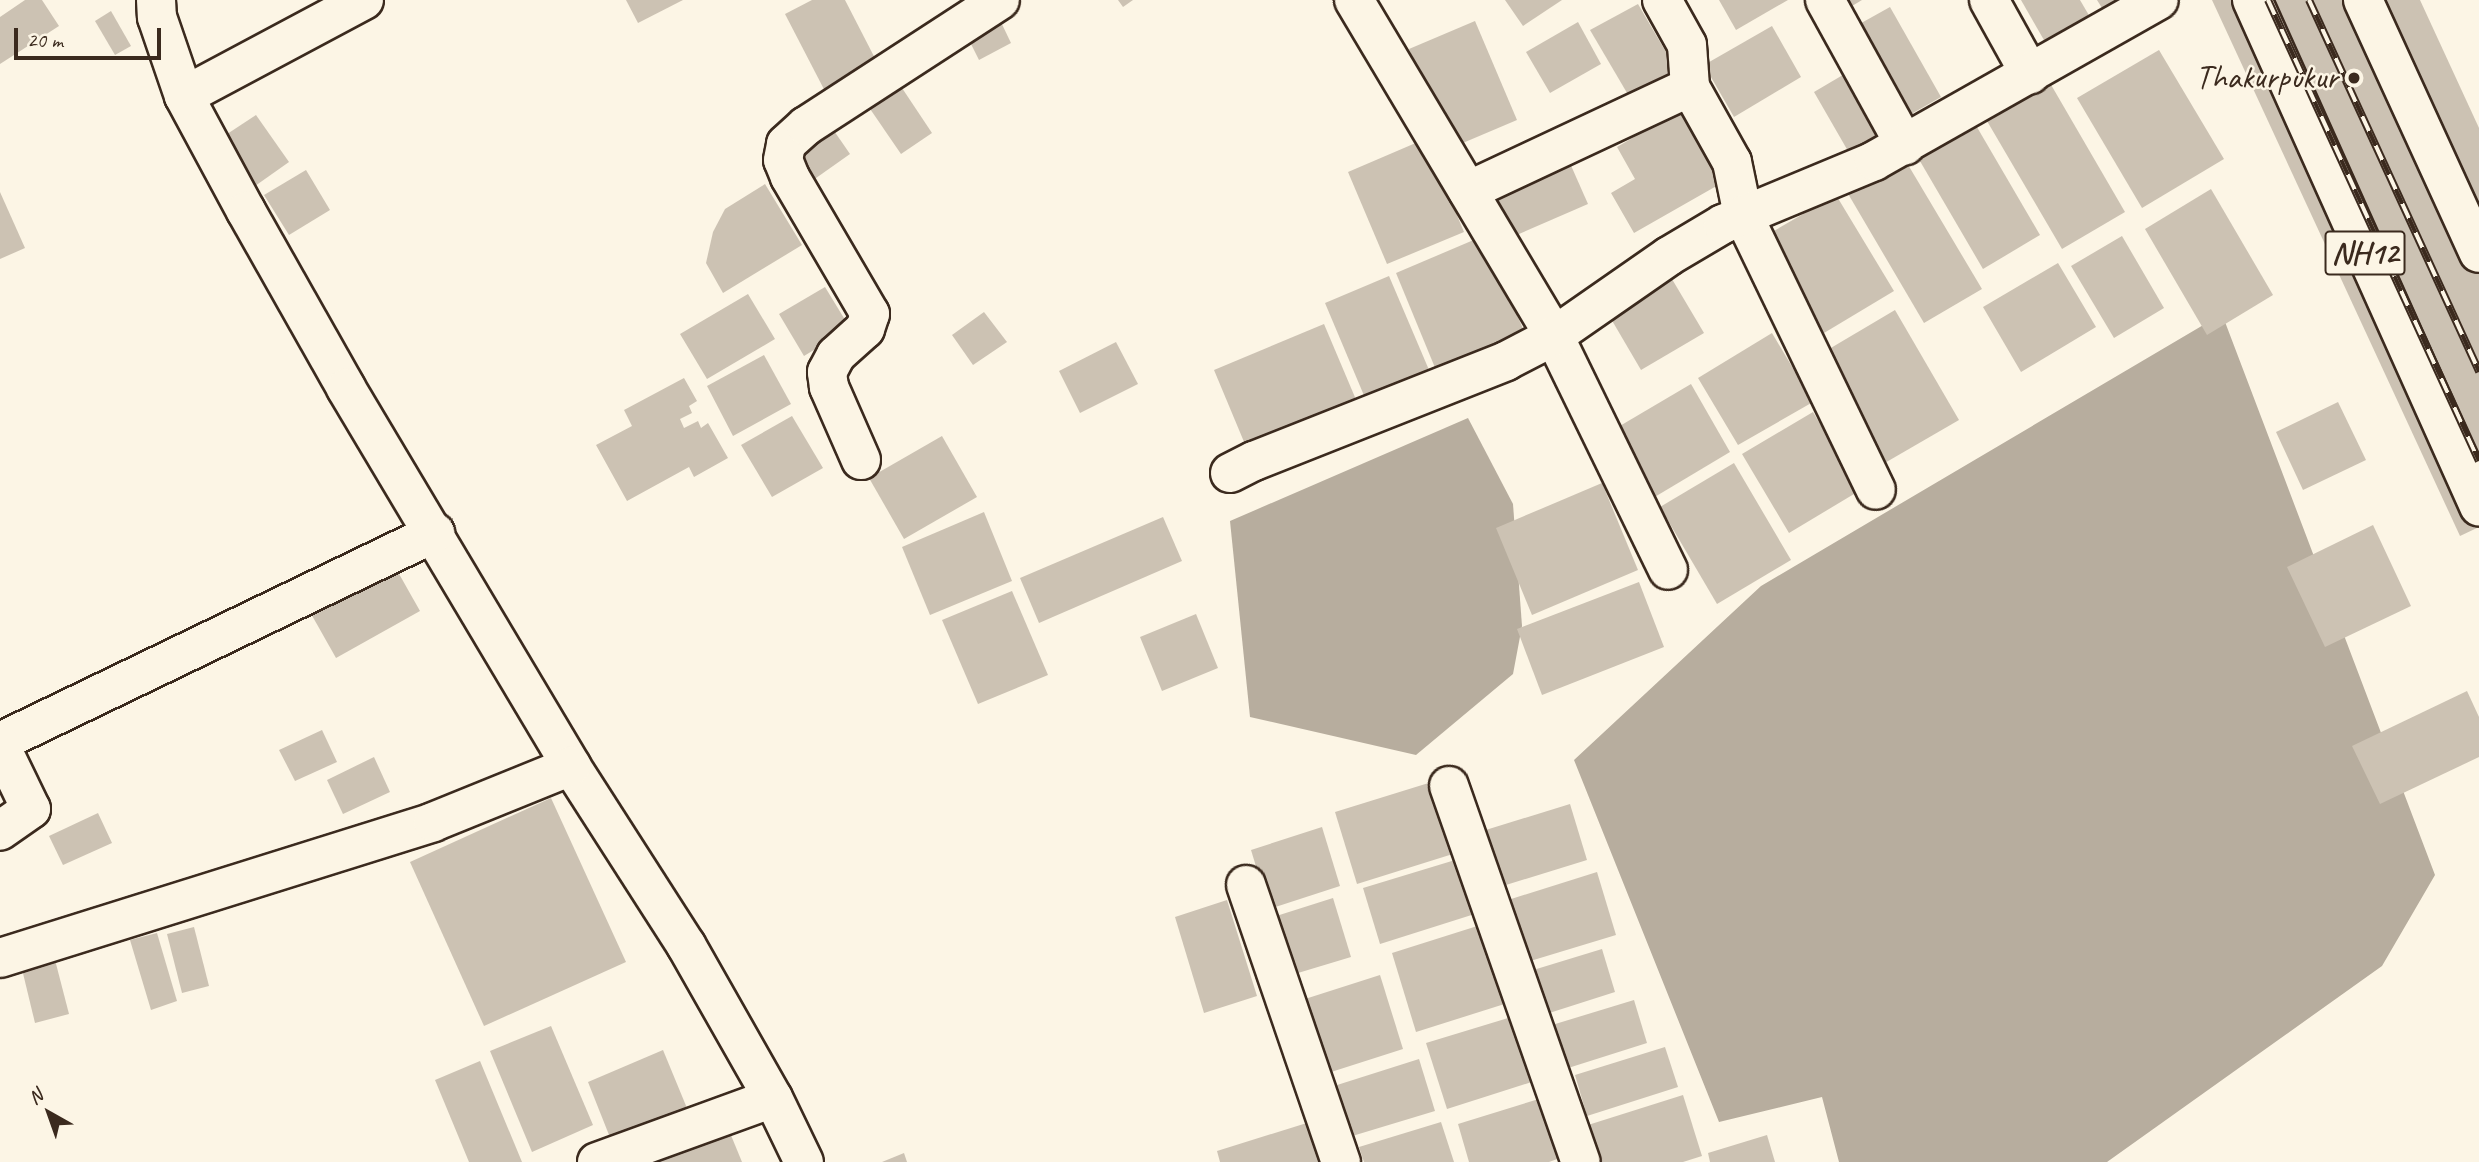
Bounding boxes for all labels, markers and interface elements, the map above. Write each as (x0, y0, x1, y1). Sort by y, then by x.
scale bar (18, 14, 164, 58)
text: 20 m (27, 27, 63, 53)
place label: Thakurpukur (2196, 58, 2338, 98)
marker: Thakurpukur (2344, 68, 2364, 88)
road number: NH12 (2323, 225, 2407, 282)
north arrow (14, 1078, 84, 1148)
text: N (23, 1084, 48, 1110)

